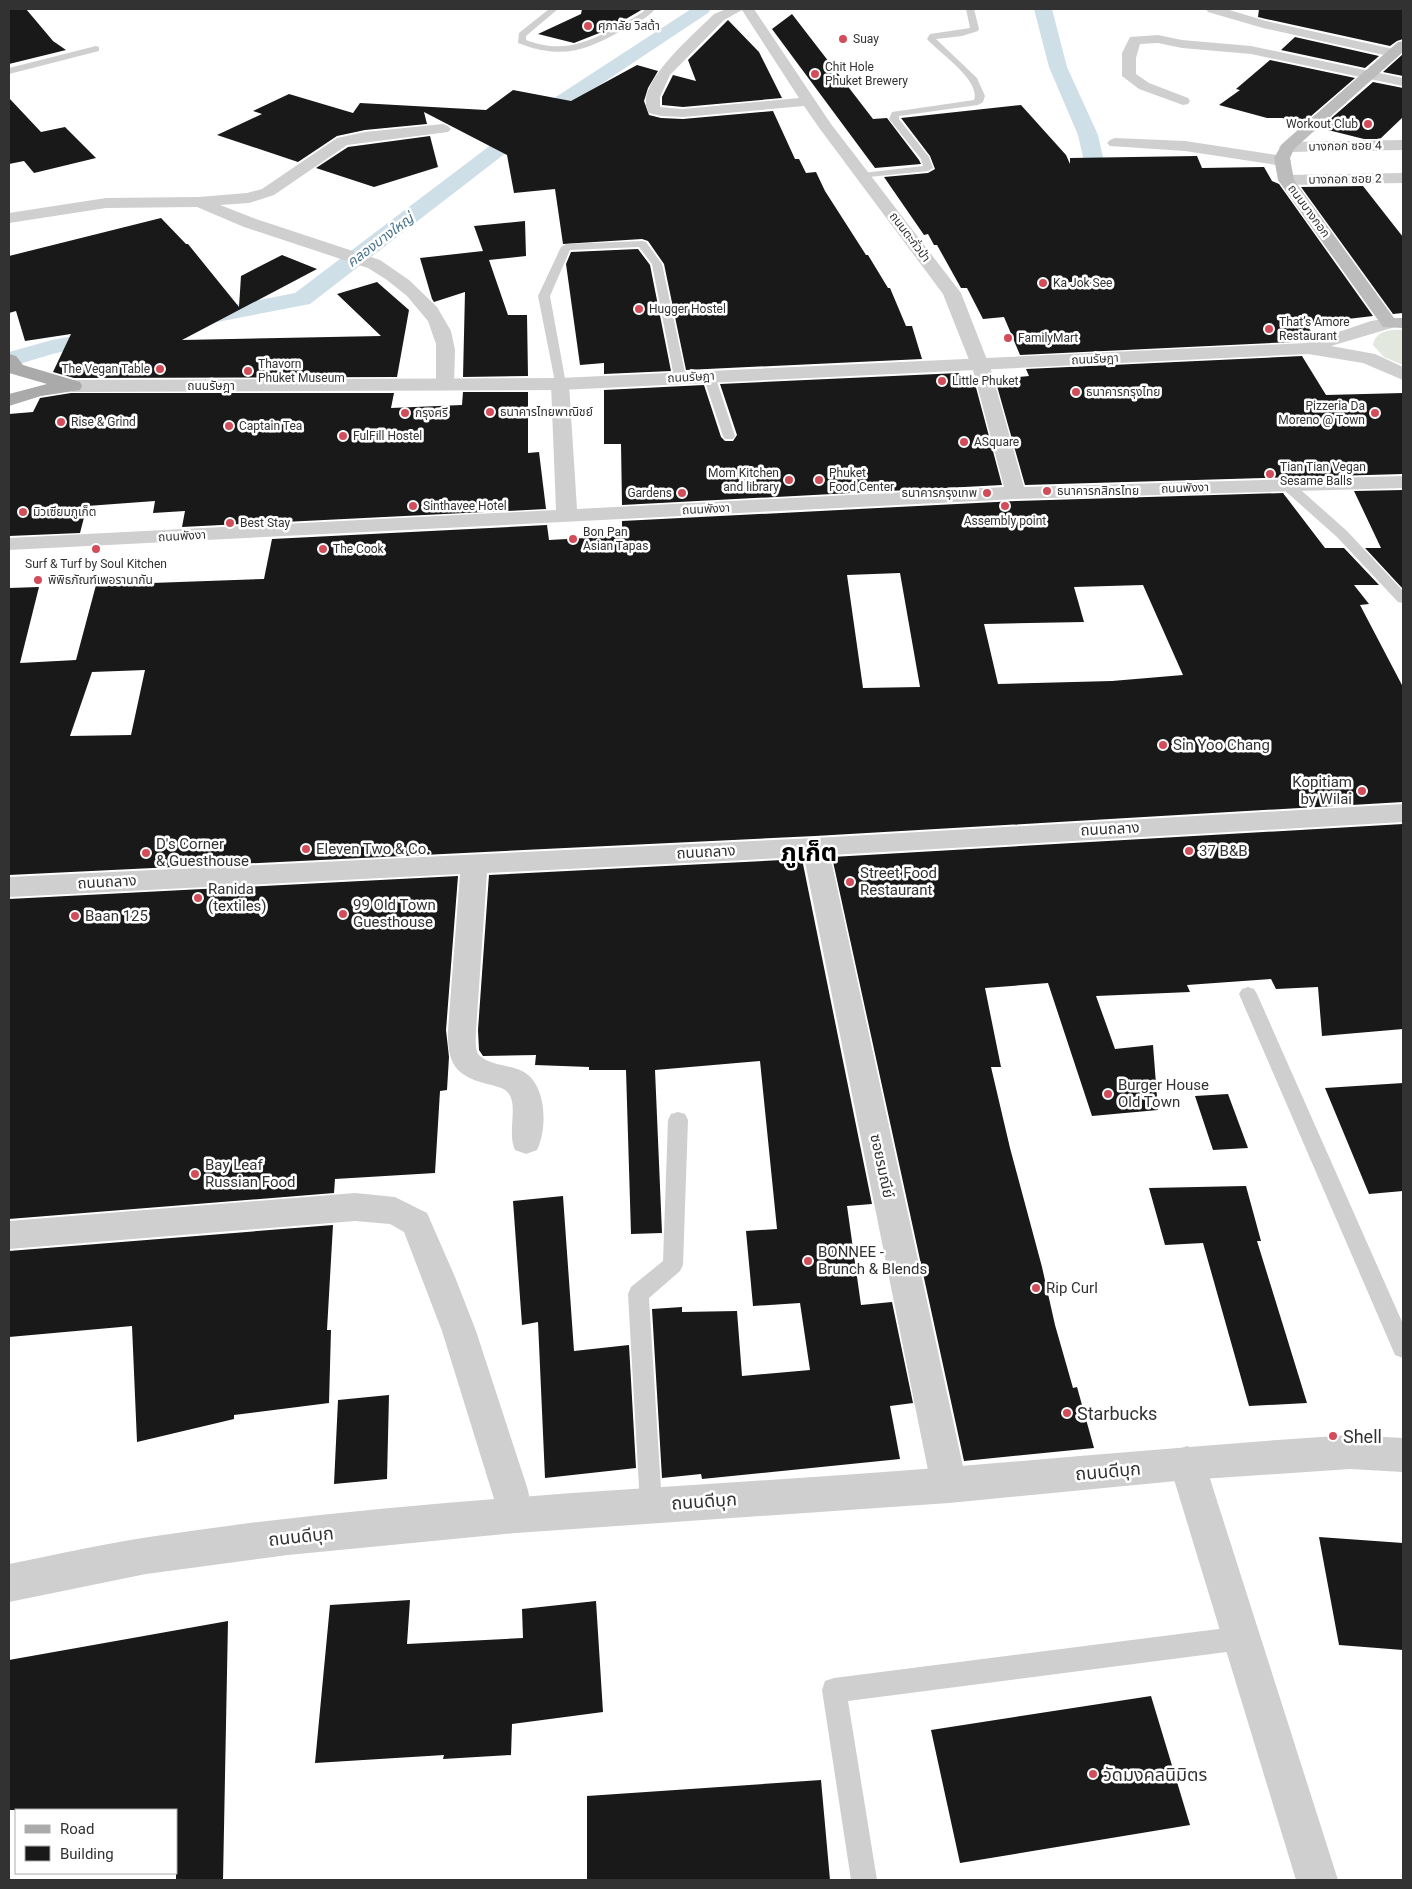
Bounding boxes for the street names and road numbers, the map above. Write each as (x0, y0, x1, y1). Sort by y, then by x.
street label: บางกอก ซอย 4 (1308, 138, 1382, 154)
street label: บางกอก ซอย 2 (1308, 171, 1382, 187)
street label: ถนนบางกอก (1285, 182, 1333, 240)
street label: ถนนตะกั่วป่า (887, 208, 934, 265)
street label: ถนนรัษฎา (1071, 351, 1119, 367)
street label: ถนนรัษฎา (667, 369, 715, 385)
street label: ถนนรัษฎา (187, 379, 235, 393)
street label: ถนนพังงา (1161, 480, 1209, 496)
street label: ถนนพังงา (682, 501, 730, 517)
street label: ถนนพังงา (158, 528, 206, 544)
street label: ถนนถลาง (1080, 818, 1140, 840)
street label: ถนนถลาง (676, 841, 736, 863)
street label: ถนนถลาง (77, 871, 137, 893)
street label: ซอยรมณีย์ (866, 1132, 898, 1200)
street label: ถนนดีบุก (1074, 1458, 1142, 1485)
street label: ถนนดีบุก (671, 1488, 738, 1515)
street label: ถนนดีบุก (267, 1522, 335, 1551)

